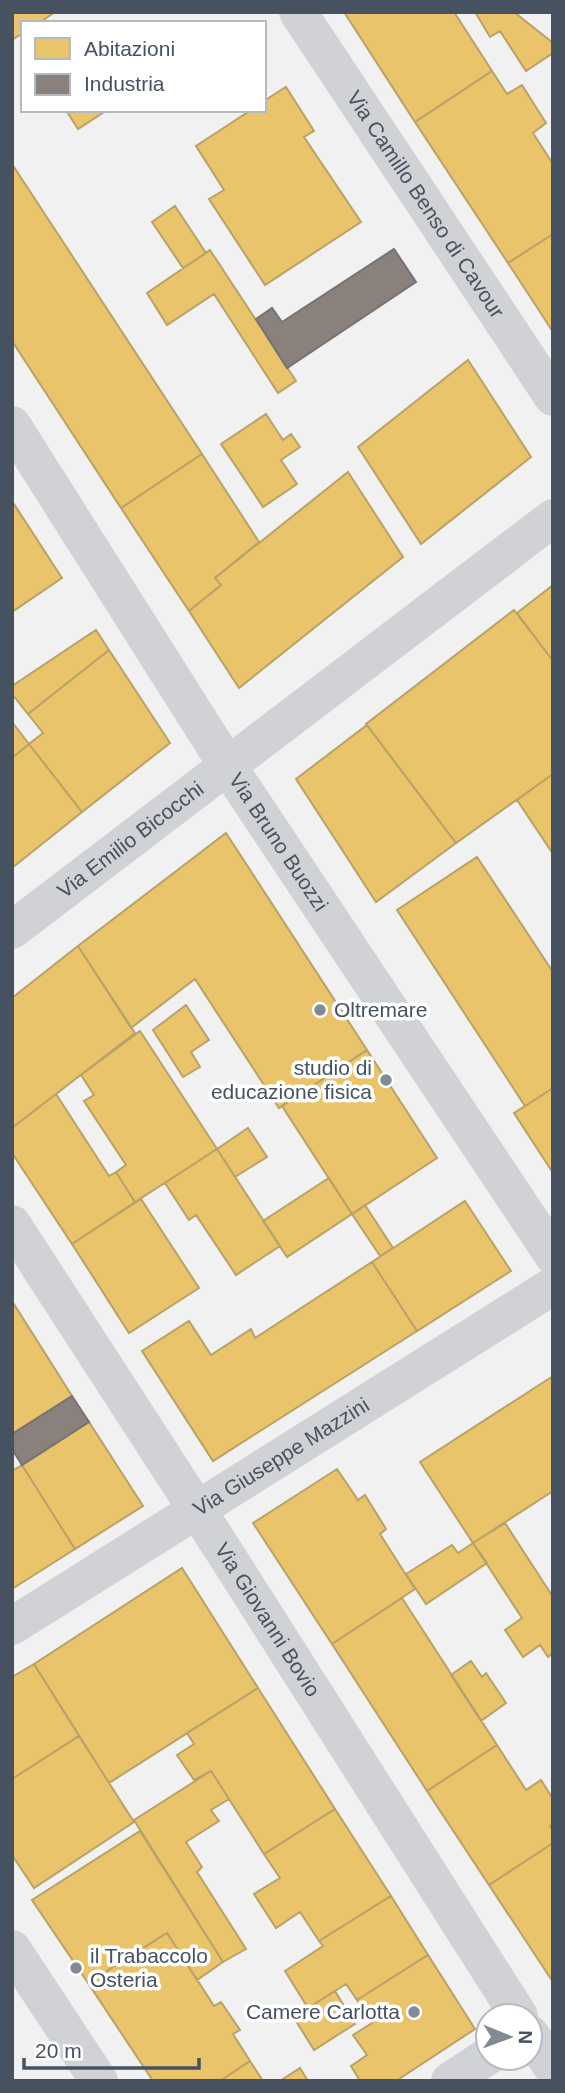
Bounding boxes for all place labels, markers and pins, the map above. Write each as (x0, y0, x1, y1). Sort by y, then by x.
place label: Oltremare (334, 998, 427, 1021)
marker: Oltremare (312, 1002, 328, 1018)
place label: studio di educazione fisica (211, 1056, 372, 1103)
marker: studio di educazione fisica (378, 1072, 394, 1088)
place label: il Trabaccolo Osteria (90, 1944, 208, 1991)
marker: il Trabaccolo Osteria (68, 1960, 84, 1976)
place label: Camere Carlotta (246, 2000, 400, 2023)
marker: Camere Carlotta (406, 2004, 422, 2020)

